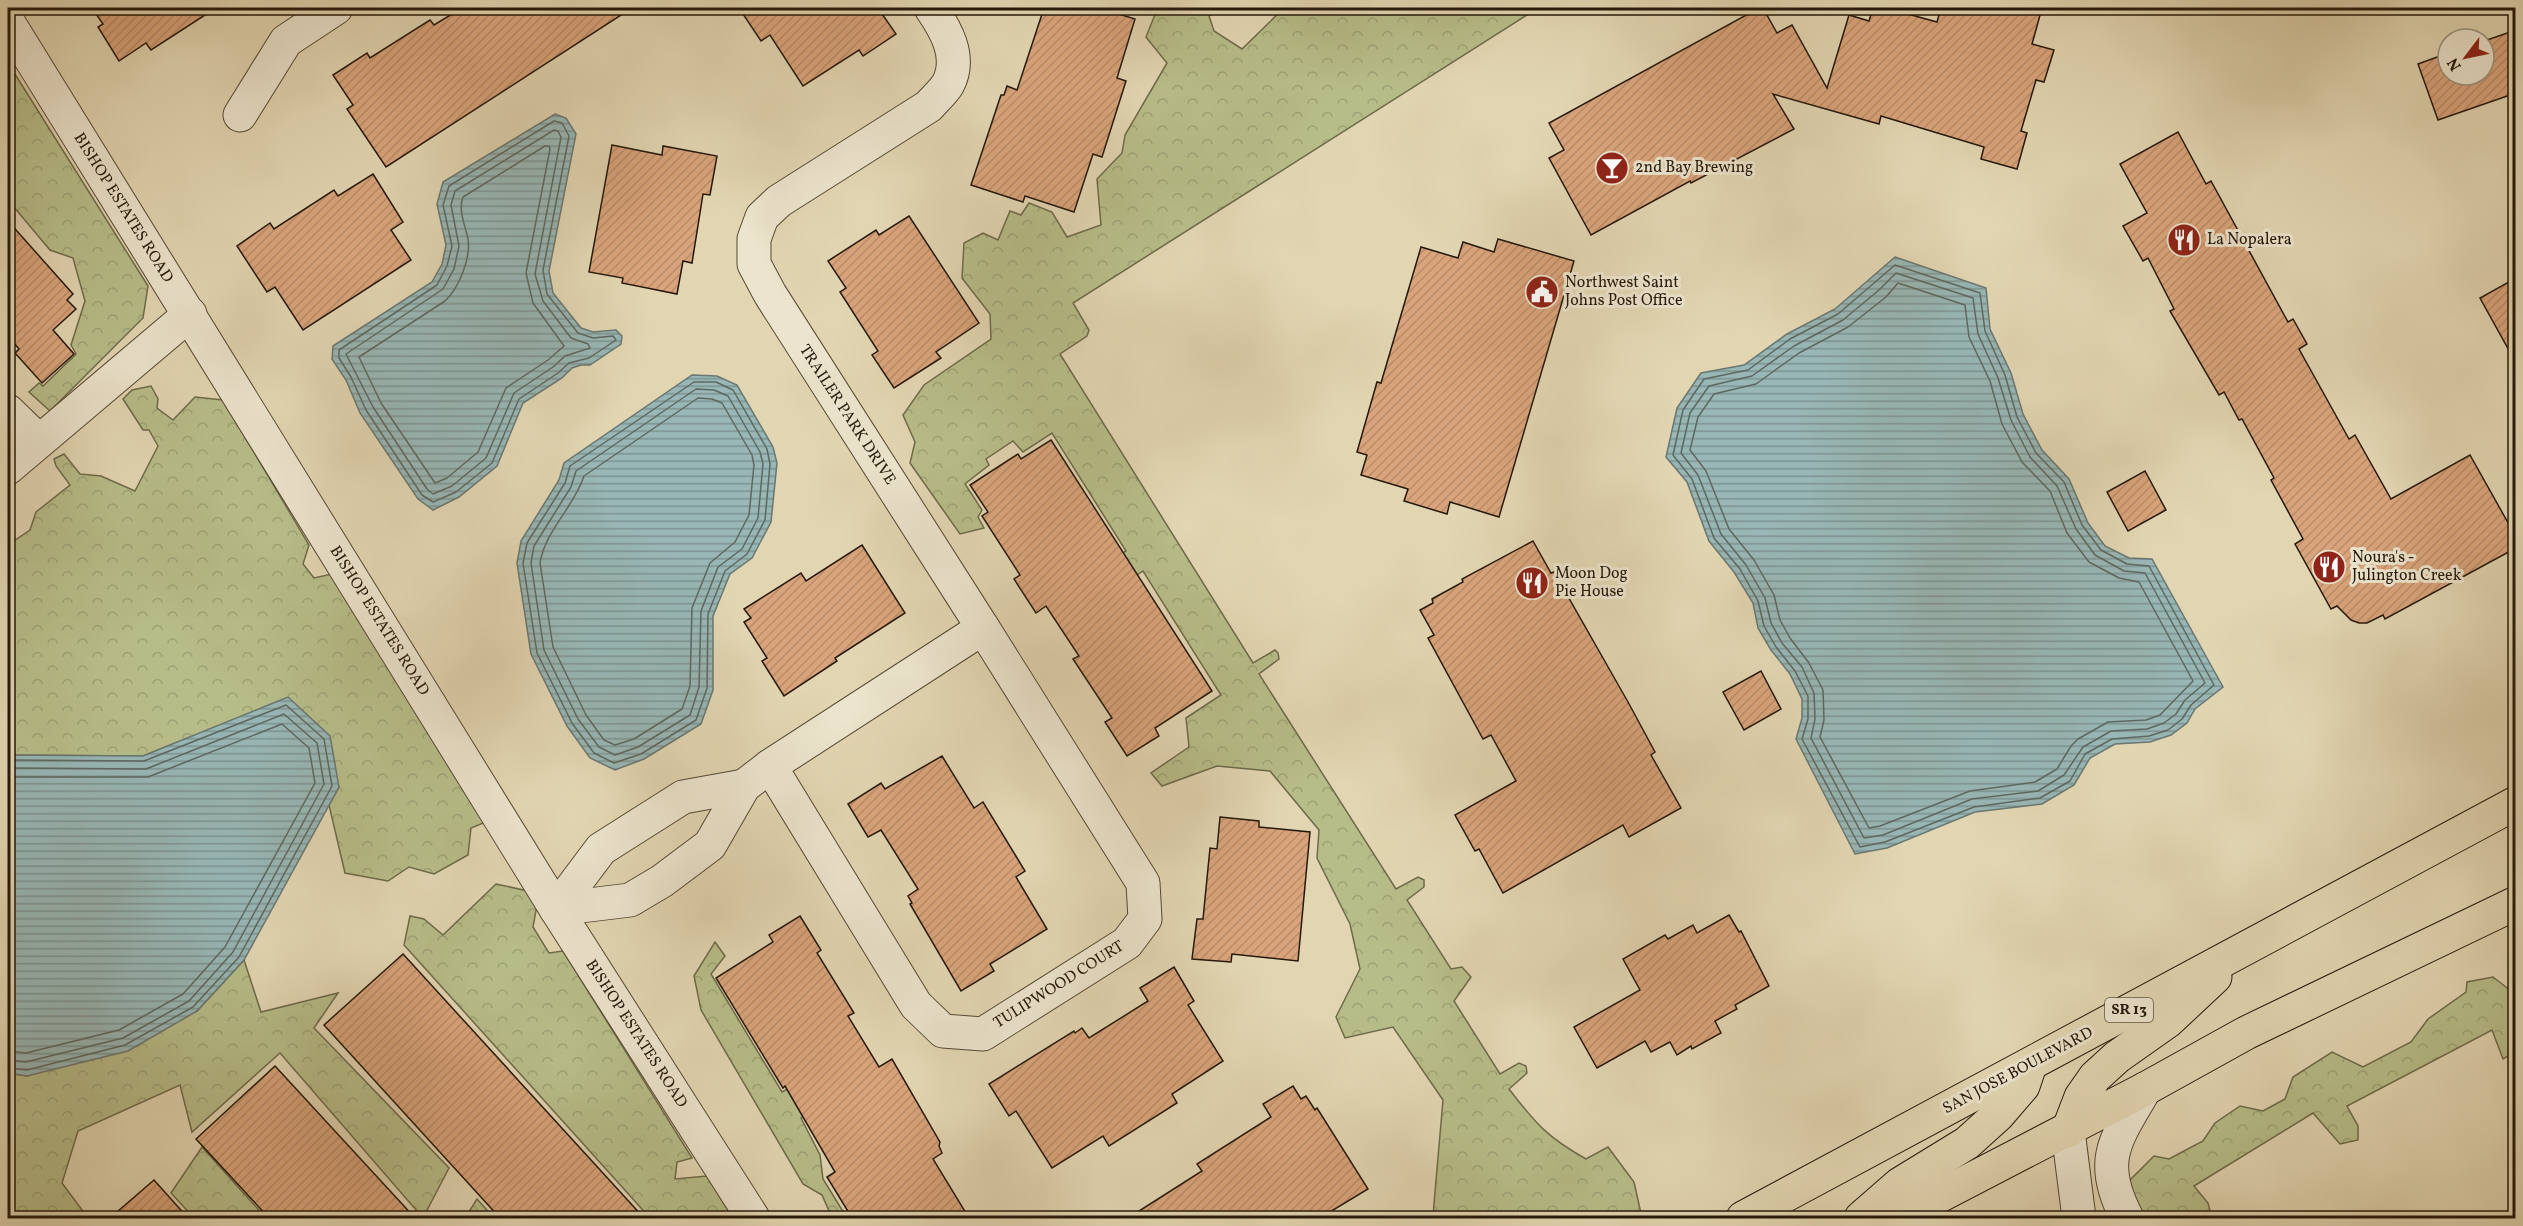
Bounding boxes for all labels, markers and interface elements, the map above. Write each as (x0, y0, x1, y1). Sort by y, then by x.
north arrow (2436, 27, 2496, 87)
text: N (2442, 53, 2467, 75)
street label: BISHOP ESTATES ROAD (68, 129, 178, 287)
bar icon: 2nd Bay Brewing (1594, 150, 1630, 186)
place label: 2nd Bay Brewing (1635, 157, 1753, 179)
restaurant icon: La Nopalera (2166, 222, 2202, 258)
place label: La Nopalera (2207, 229, 2292, 251)
place label: Northwest Saint Johns Post Office (1565, 272, 1683, 312)
public building icon: Northwest Saint Johns Post Office (1524, 274, 1560, 310)
street label: TRAILER PARK DRIVE (793, 341, 901, 489)
street label: BISHOP ESTATES ROAD (324, 542, 434, 700)
place label: Noura's - Julington Creek (2352, 547, 2462, 587)
restaurant icon: Noura's - Julington Creek (2311, 549, 2347, 585)
place label: Moon Dog Pie House (1555, 563, 1628, 603)
restaurant icon: Moon Dog Pie House (1514, 565, 1550, 601)
street label: TULIPWOOD COURT (990, 936, 1128, 1034)
street label: BISHOP ESTATES ROAD (580, 956, 692, 1113)
road number: SR 13 (2105, 998, 2153, 1022)
street label: SAN JOSE BOULEVARD (1939, 1022, 2097, 1120)

